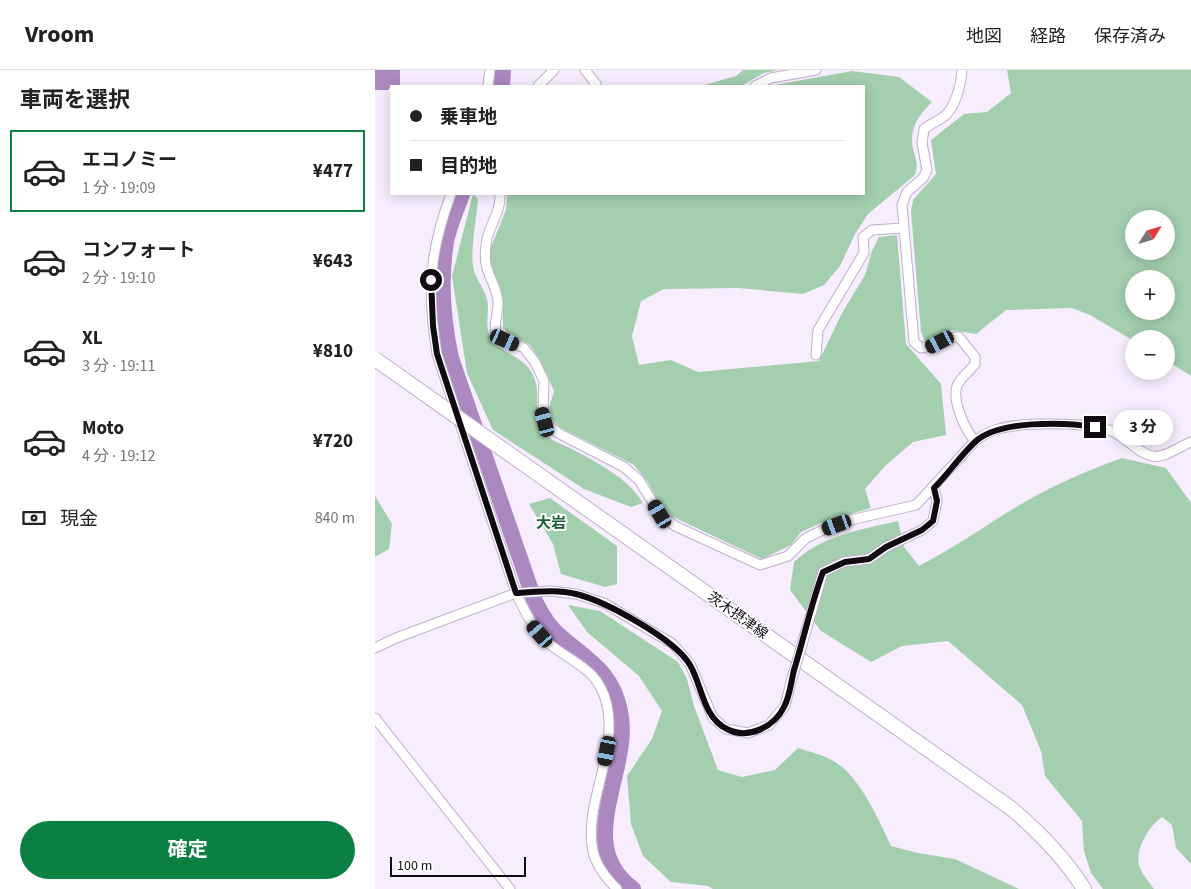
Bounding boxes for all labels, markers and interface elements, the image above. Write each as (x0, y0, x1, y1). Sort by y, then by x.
text: Vroom (25, 17, 94, 52)
text: 地図 (966, 24, 1002, 49)
text: 経路 (1030, 24, 1066, 49)
text: 保存済み (1094, 24, 1166, 49)
text: 車両を選択 (20, 84, 130, 116)
text: 乗車地 (440, 104, 497, 131)
text: エコノミー (82, 147, 177, 174)
icon: car (22, 149, 67, 194)
text: 目的地 (440, 153, 497, 180)
text: ¥477 (313, 158, 353, 185)
text: 1 分 · 19:09 (82, 177, 155, 199)
north arrow (1125, 210, 1175, 260)
map controls (1125, 210, 1175, 380)
text: コンフォート (82, 237, 195, 264)
icon: car (22, 239, 67, 284)
text: ¥643 (313, 248, 353, 275)
text: 2 分 · 19:10 (82, 267, 155, 289)
route start (420, 269, 442, 291)
button: + (1125, 270, 1175, 320)
text: XL (82, 325, 103, 352)
car (488, 327, 521, 353)
icon: car (22, 329, 67, 374)
car (923, 329, 956, 355)
button: − (1125, 330, 1175, 380)
text: ¥810 (313, 338, 353, 365)
text: 3 分 · 19:11 (82, 355, 155, 377)
car (533, 406, 556, 438)
callout: 3 分 (1113, 410, 1173, 444)
text: Moto (82, 415, 124, 442)
route end (1084, 416, 1106, 438)
text: 3 分 (1129, 416, 1157, 438)
icon: car (22, 419, 67, 464)
text: ¥720 (313, 428, 353, 455)
text: 4 分 · 19:12 (82, 445, 155, 467)
car (645, 497, 674, 531)
icon: cash (20, 504, 48, 532)
text: 現金 (60, 506, 98, 533)
text: 840 m (315, 507, 355, 529)
district label: 大岩 (536, 513, 566, 534)
car (820, 513, 853, 537)
street label: 茨木摂津線 (703, 588, 772, 644)
car (524, 618, 555, 650)
car (596, 735, 617, 767)
button: 確定 (20, 821, 355, 879)
scale bar (390, 854, 526, 877)
text: 100 m (397, 856, 432, 876)

